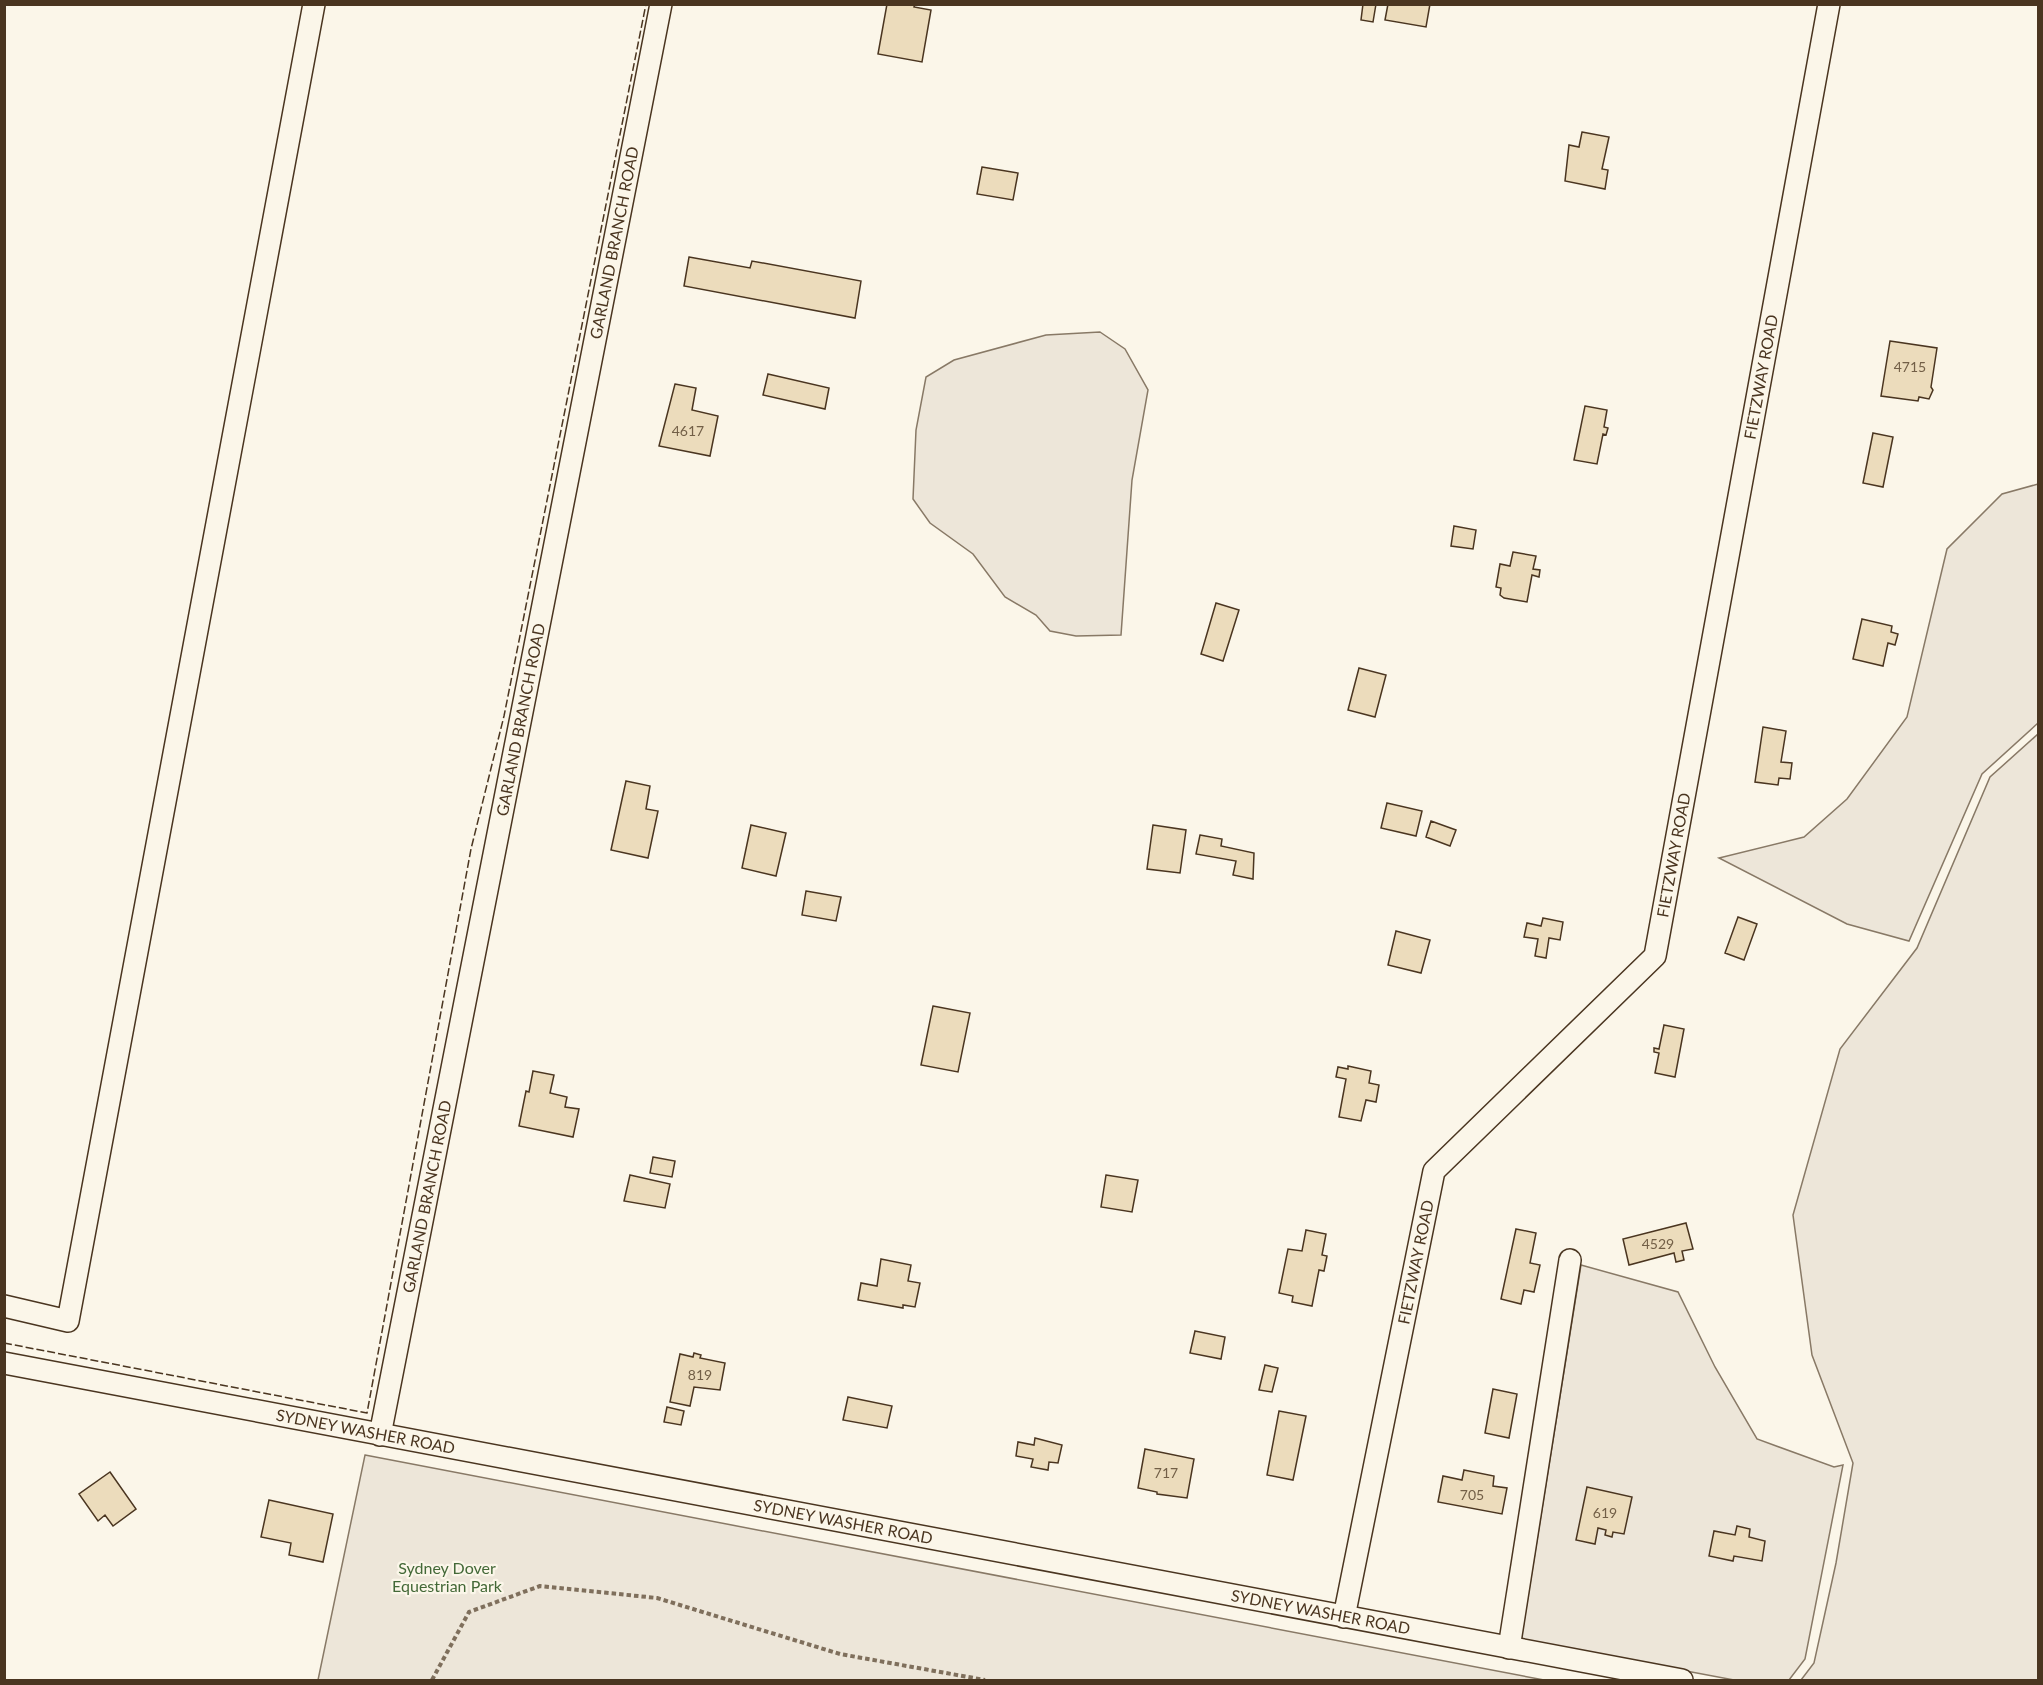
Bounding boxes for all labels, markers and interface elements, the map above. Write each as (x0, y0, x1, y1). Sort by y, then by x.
street label: GARLAND BRANCH ROAD (585, 145, 642, 341)
street label: FIETZWAY ROAD (1740, 313, 1781, 441)
house number: 4715 (1894, 358, 1926, 375)
house number: 4617 (672, 422, 704, 439)
street label: GARLAND BRANCH ROAD (492, 622, 548, 818)
street label: FIETZWAY ROAD (1652, 791, 1694, 919)
street label: GARLAND BRANCH ROAD (398, 1098, 455, 1294)
street label: FIETZWAY ROAD (1393, 1198, 1437, 1326)
house number: 4529 (1642, 1235, 1674, 1252)
house number: 819 (688, 1366, 712, 1383)
street label: SYDNEY WASHER ROAD (275, 1405, 457, 1457)
house number: 717 (1154, 1464, 1178, 1481)
house number: 705 (1460, 1486, 1484, 1503)
street label: SYDNEY WASHER ROAD (752, 1495, 934, 1547)
house number: 619 (1593, 1504, 1617, 1521)
park label: Sydney Dover Equestrian Park (392, 1558, 503, 1595)
street label: SYDNEY WASHER ROAD (1230, 1585, 1412, 1637)

